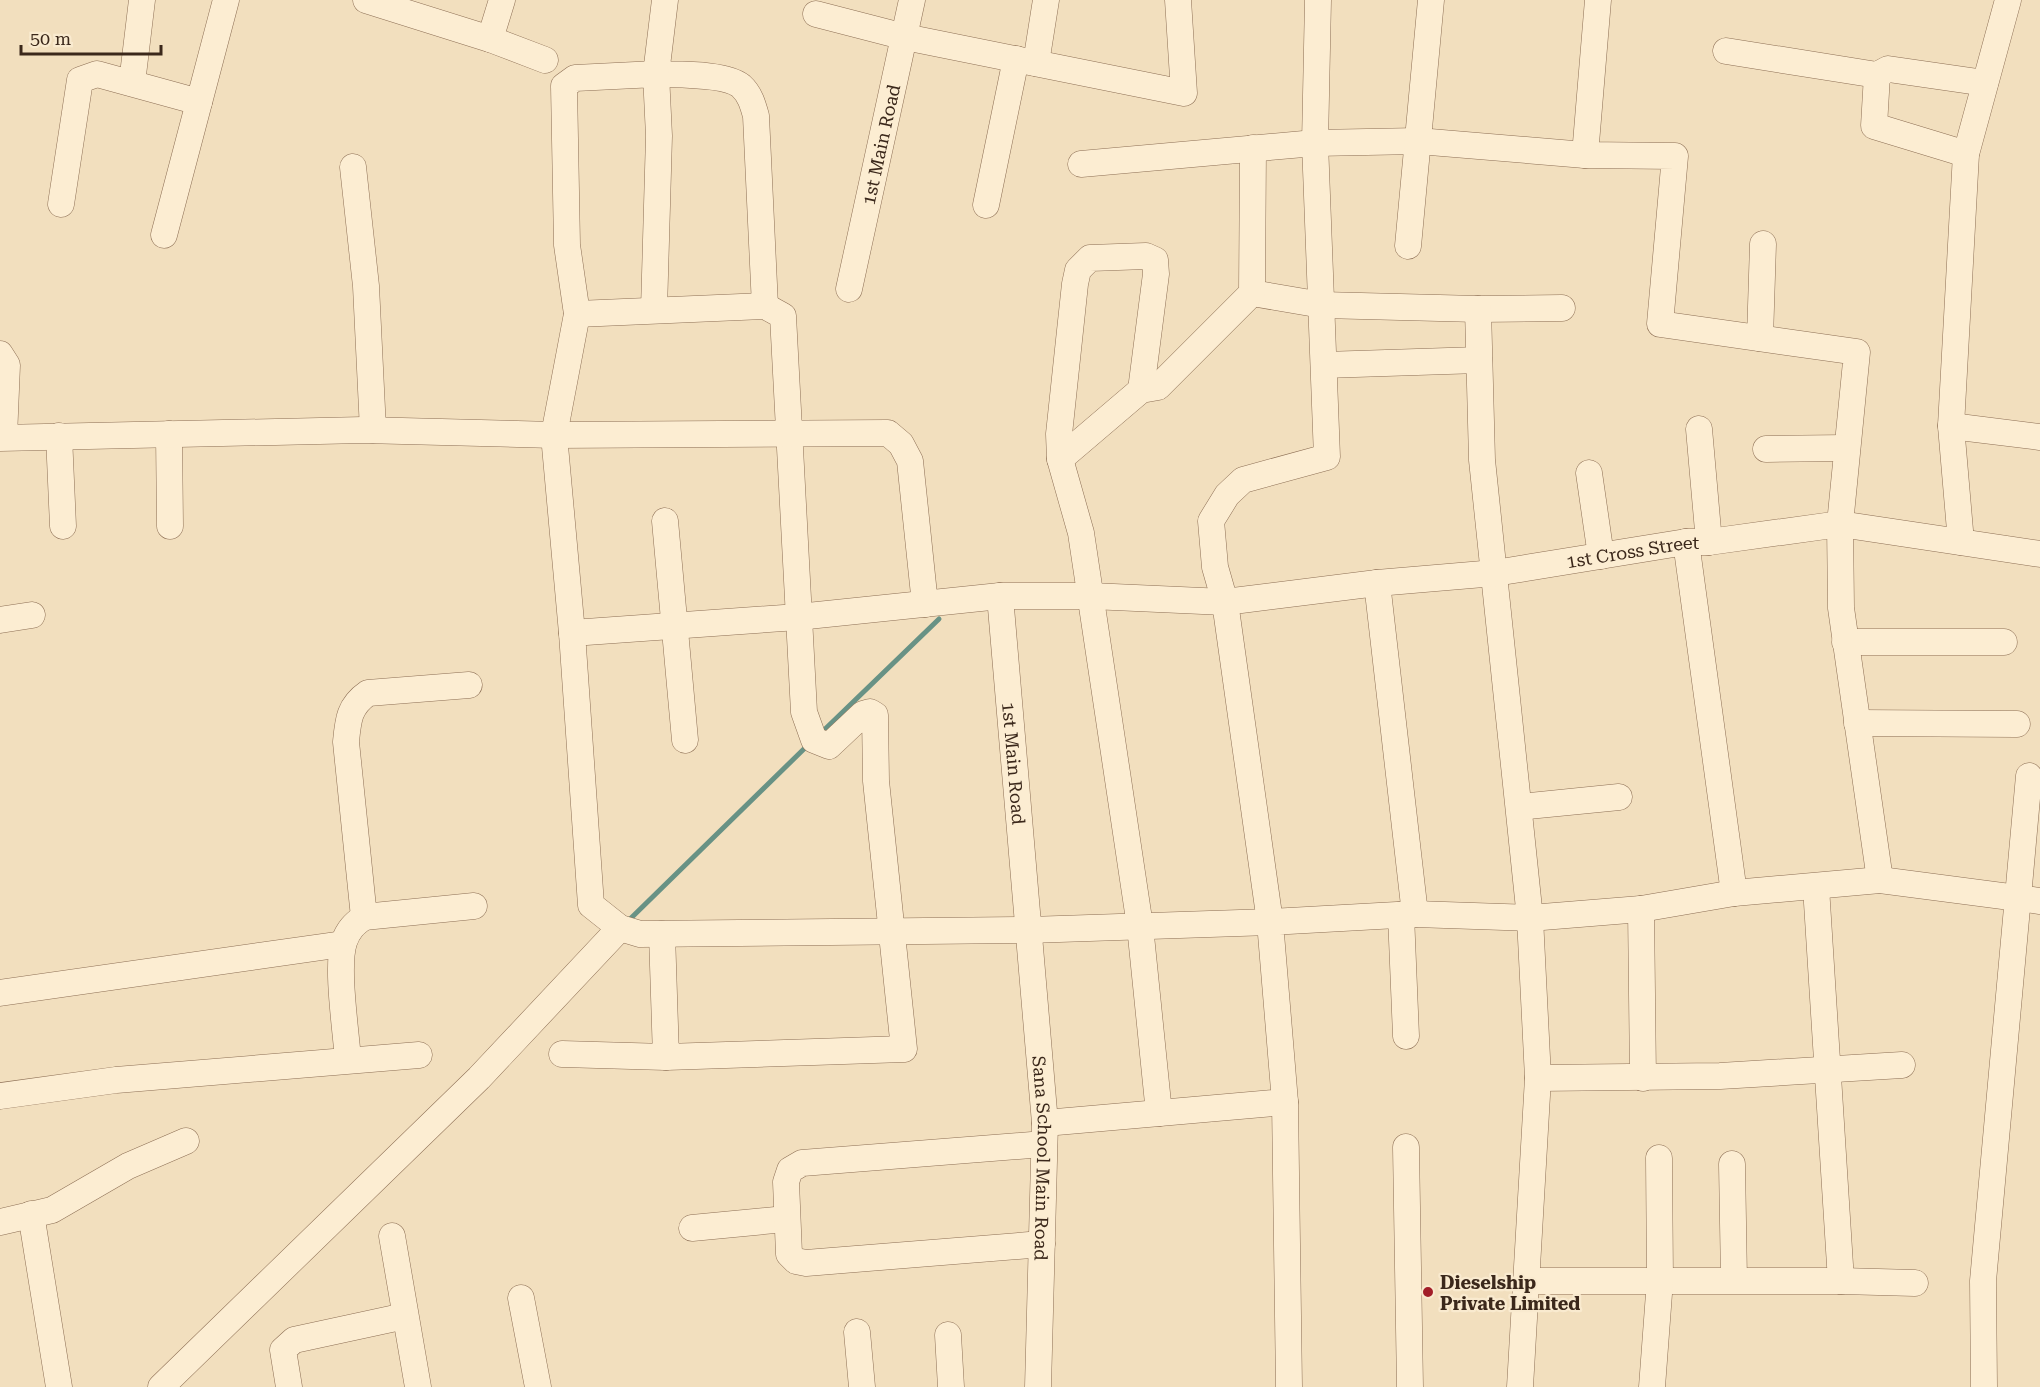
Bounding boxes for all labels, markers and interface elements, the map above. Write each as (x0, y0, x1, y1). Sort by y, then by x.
scale bar (21, 18, 160, 56)
text: 50 m (30, 28, 71, 49)
street label: 1st Main Road (857, 82, 904, 207)
street label: 1st Cross Street (1565, 532, 1700, 572)
street label: 1st Main Road (999, 701, 1030, 826)
street label: Sana School Main Road (1029, 1055, 1056, 1261)
place label: Dieselship Private Limited (1440, 1272, 1580, 1314)
marker: Dieselship Private Limited (1421, 1285, 1435, 1299)

